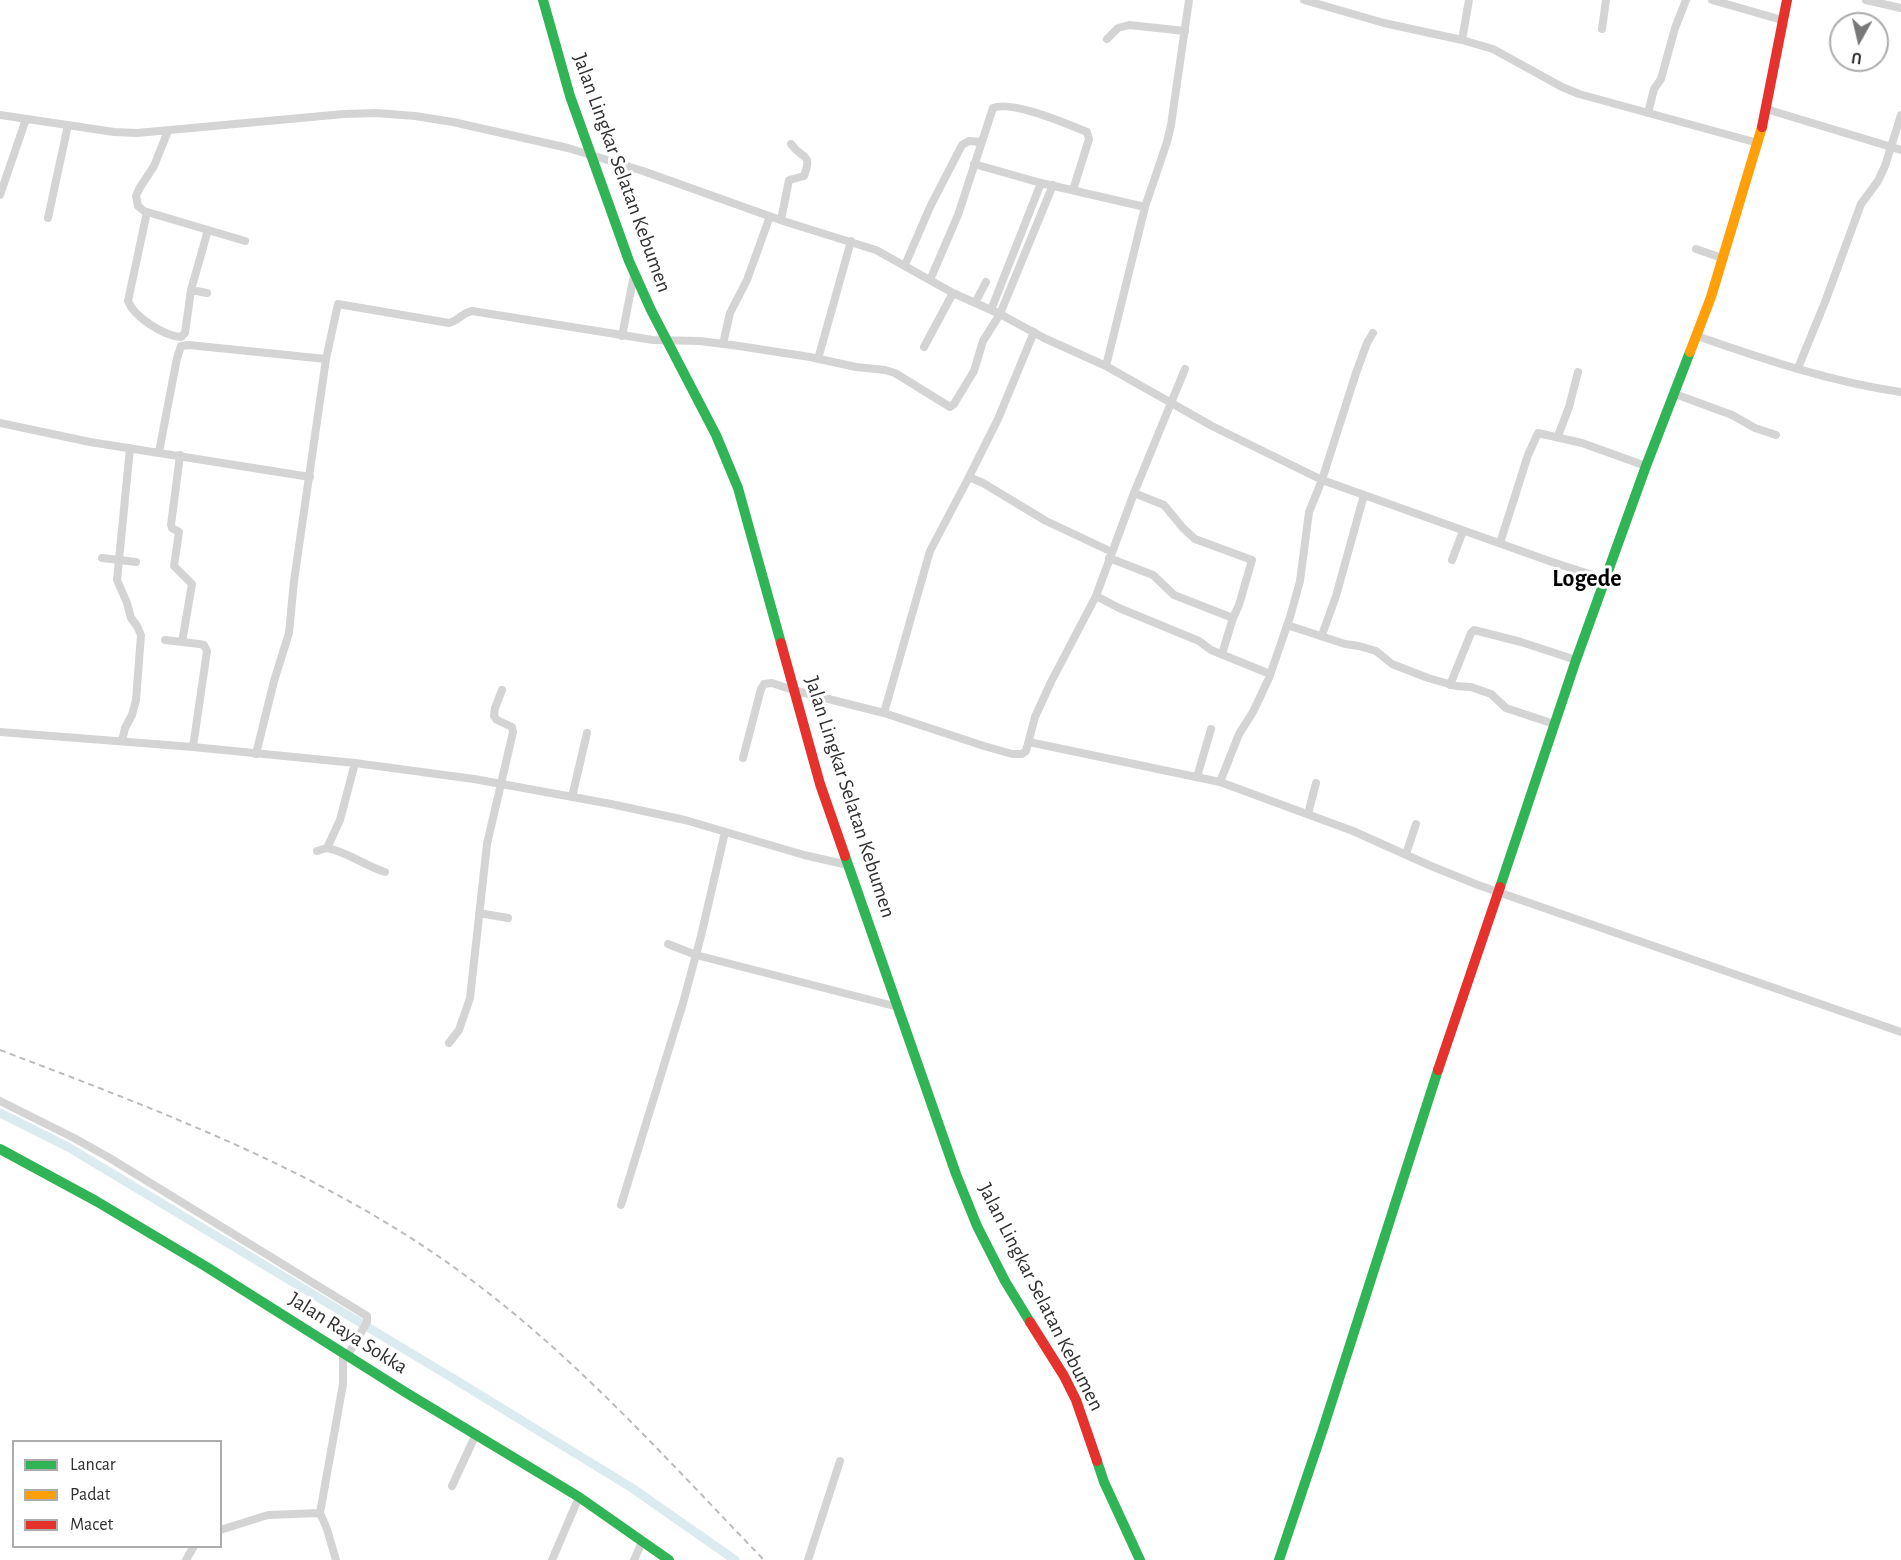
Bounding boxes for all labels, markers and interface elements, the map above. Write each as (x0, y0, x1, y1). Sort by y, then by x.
north arrow (1829, 12, 1889, 72)
text: U (1851, 49, 1863, 66)
street label: Jalan Lingkar Selatan Kebumen (567, 50, 677, 296)
district label: Logede (1552, 565, 1622, 593)
street label: Jalan Lingkar Selatan Kebumen (799, 673, 901, 921)
street label: Jalan Lingkar Selatan Kebumen (972, 1179, 1110, 1415)
street label: Jalan Raya Sokka (284, 1286, 412, 1380)
legend (12, 1440, 222, 1548)
text: Lancar (70, 1456, 116, 1474)
text: Padat (70, 1486, 111, 1504)
text: Macet (70, 1516, 113, 1534)

